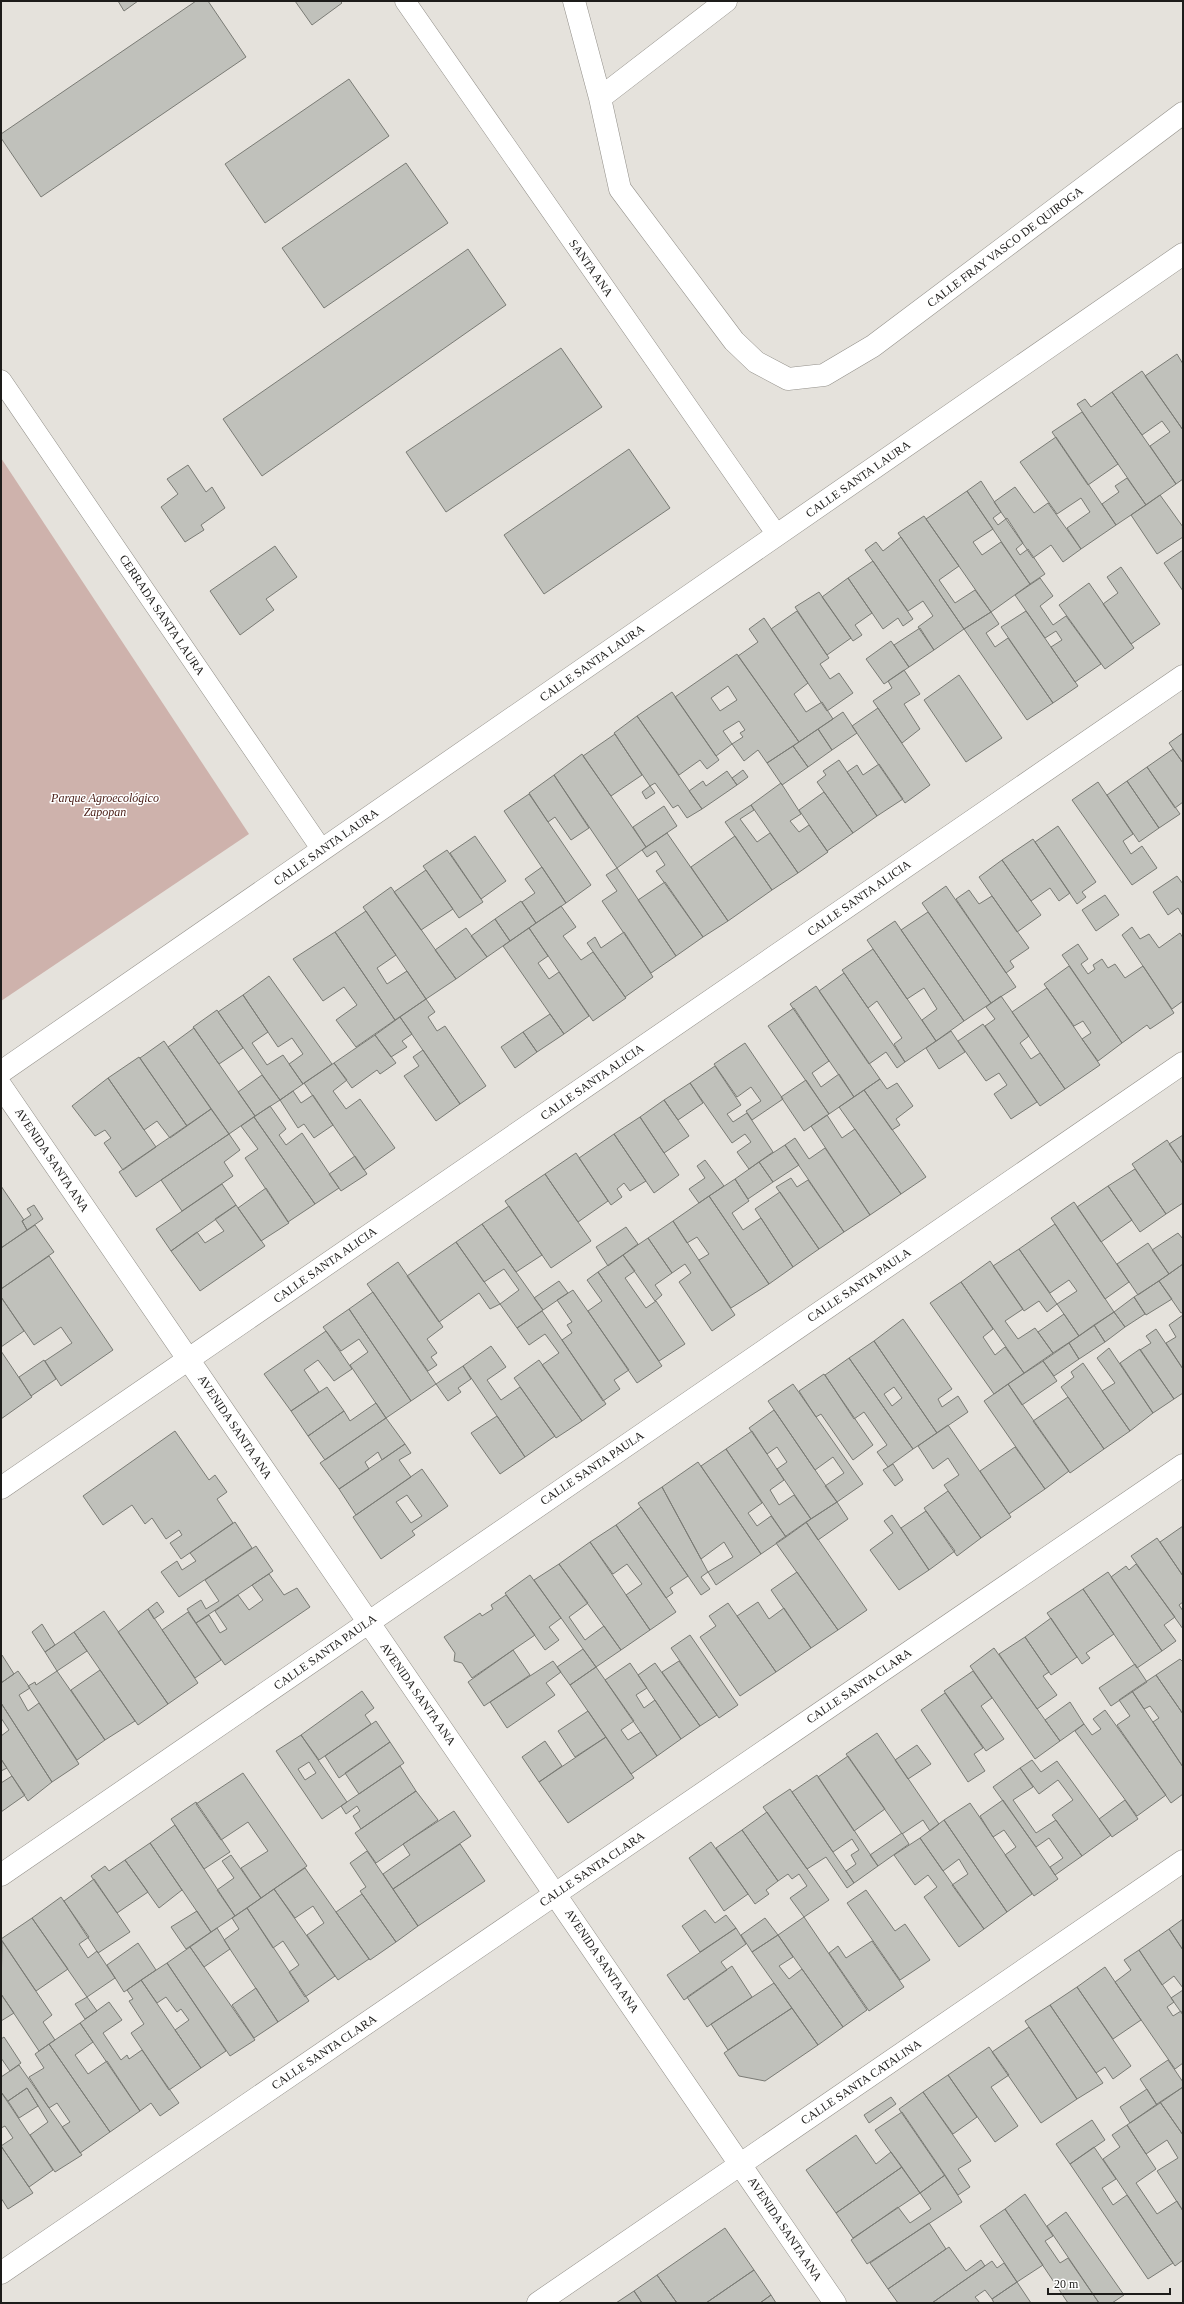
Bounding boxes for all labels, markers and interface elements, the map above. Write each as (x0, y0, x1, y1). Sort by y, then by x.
street label: CALLE FRAY VASCO DE QUIROGA (924, 184, 1086, 310)
street label: SANTA ANA (566, 237, 616, 300)
street label: CALLE SANTA LAURA (803, 437, 913, 520)
street label: CERRADA SANTA LAURA (116, 552, 208, 678)
street label: CALLE SANTA LAURA (537, 621, 647, 704)
park label: Parque Agroecológico Zapopan (50, 791, 159, 819)
street label: CALLE SANTA LAURA (271, 805, 381, 888)
street label: CALLE SANTA ALICIA (805, 857, 914, 939)
street label: CALLE SANTA ALICIA (538, 1041, 647, 1123)
street label: AVENIDA SANTA ANA (12, 1105, 92, 1215)
street label: CALLE SANTA ALICIA (271, 1224, 380, 1306)
street label: CALLE SANTA PAULA (805, 1245, 914, 1325)
street label: AVENIDA SANTA ANA (195, 1372, 275, 1482)
street label: CALLE SANTA PAULA (538, 1428, 647, 1508)
street label: CALLE SANTA PAULA (271, 1611, 379, 1693)
street label: AVENIDA SANTA ANA (377, 1640, 459, 1748)
street label: CALLE SANTA CLARA (804, 1645, 914, 1726)
street label: CALLE SANTA CLARA (537, 1828, 647, 1909)
street label: AVENIDA SANTA ANA (562, 1906, 642, 2016)
street label: CALLE SANTA CLARA (269, 2011, 379, 2092)
street label: CALLE SANTA CATALINA (798, 2036, 924, 2128)
street label: AVENIDA SANTA ANA (745, 2174, 825, 2284)
scale bar (1048, 2270, 1170, 2296)
text: 20 m (1054, 2277, 1079, 2291)

